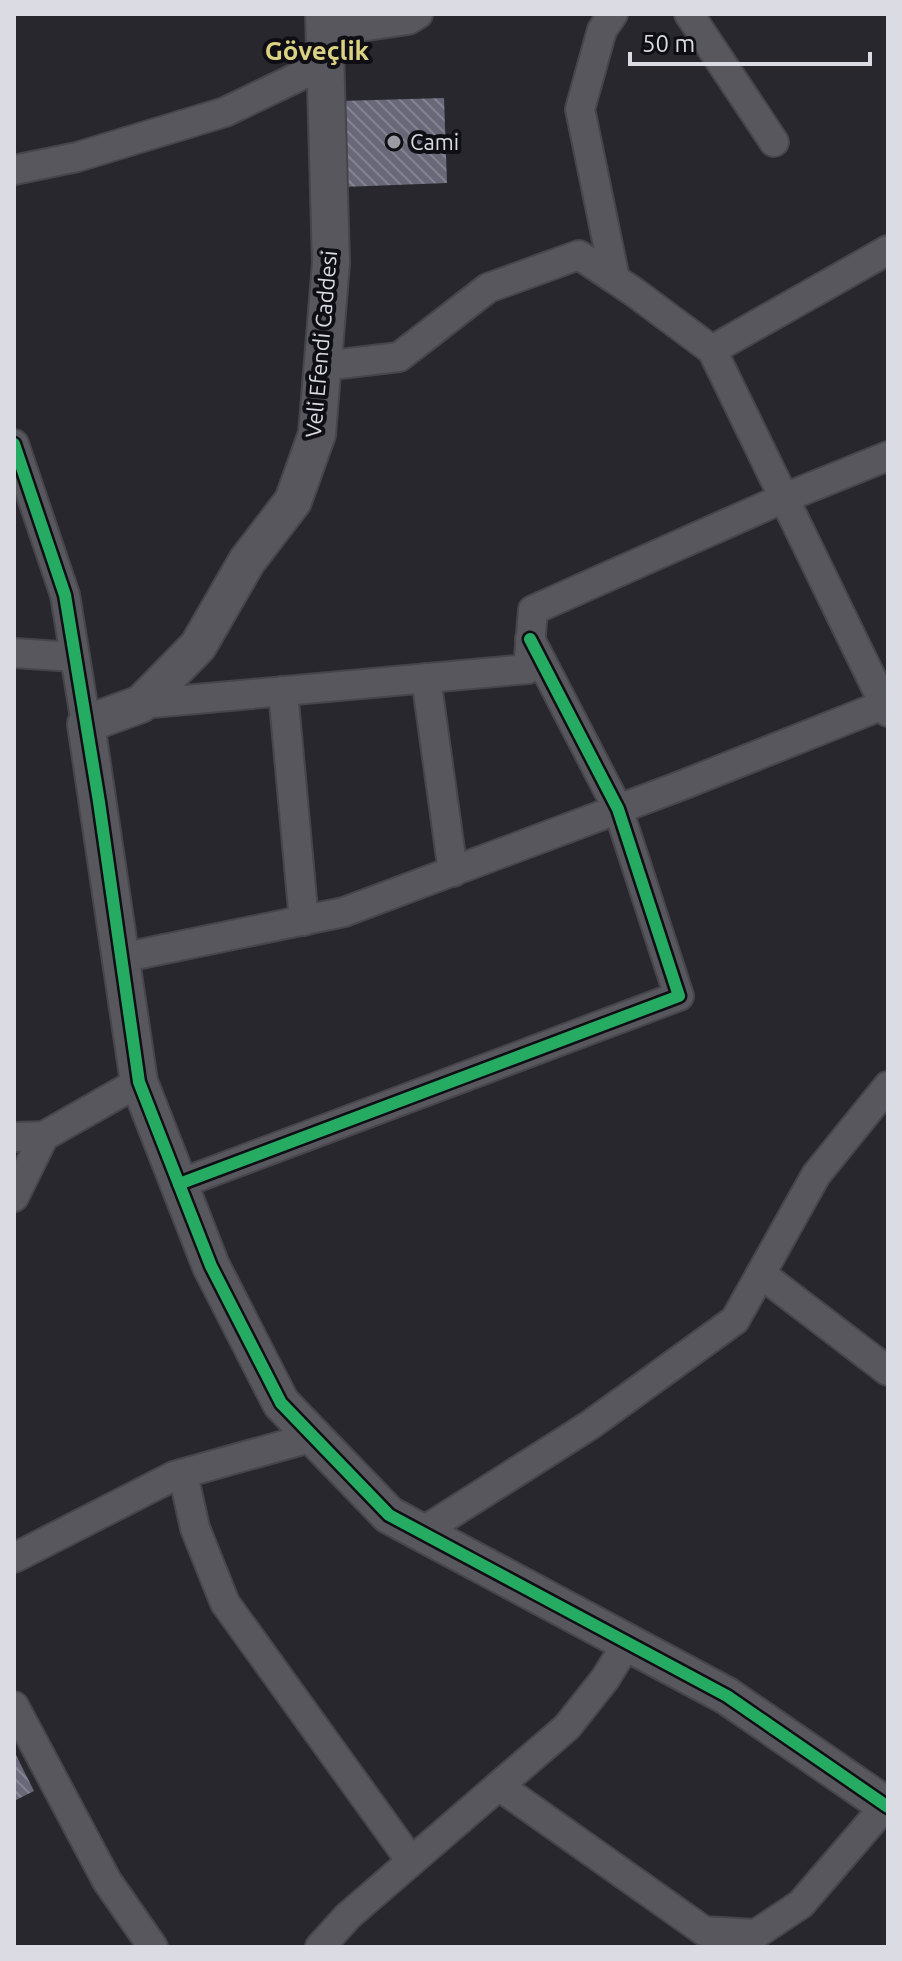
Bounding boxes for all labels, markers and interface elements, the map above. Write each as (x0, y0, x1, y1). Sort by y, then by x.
scale bar (630, 16, 870, 66)
text: 50 m (642, 30, 695, 57)
district label: Göveçlik (265, 36, 370, 66)
place label: Cami (410, 129, 459, 154)
marker: Cami (385, 133, 403, 151)
street label: Veli Efendi Caddesi (300, 249, 341, 439)

